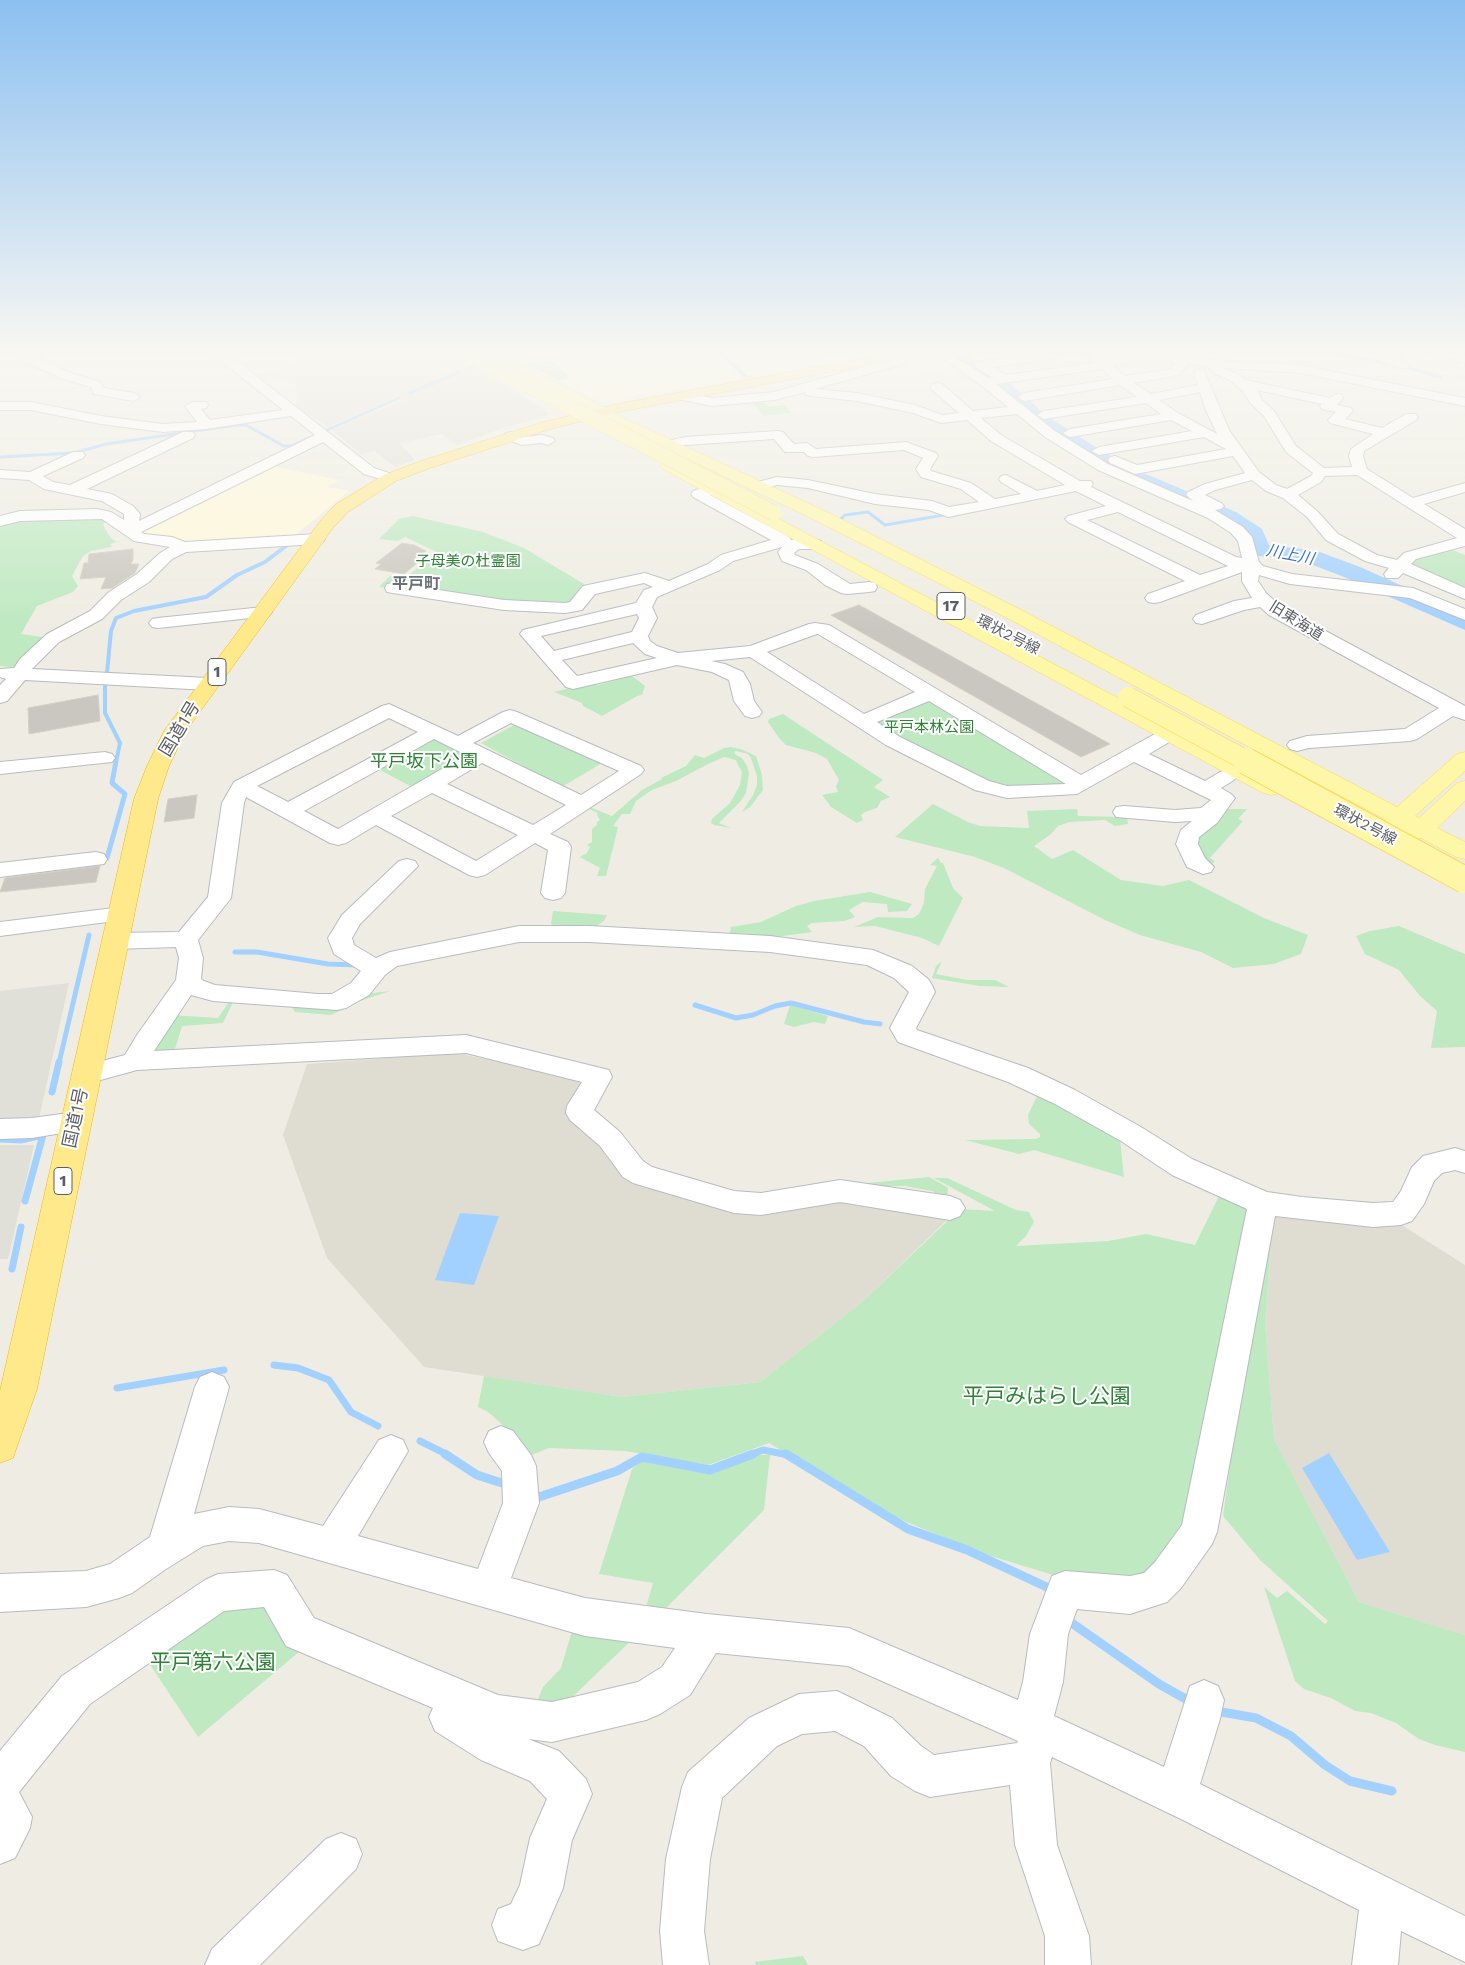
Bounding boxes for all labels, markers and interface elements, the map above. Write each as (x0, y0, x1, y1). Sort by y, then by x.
water label: 川上川 (1265, 541, 1315, 569)
park label: 子母美の杜霊園 (416, 553, 520, 571)
district label: 平戸町 (392, 574, 440, 594)
road number: 17 (937, 592, 965, 620)
street label: 旧東海道 (1266, 597, 1326, 645)
street label: 環状2号線 (973, 611, 1043, 659)
road number: 1 (208, 659, 226, 686)
street label: 国道1号 (155, 697, 205, 761)
park label: 平戸本林公園 (884, 719, 974, 737)
park label: 平戸坂下公園 (370, 751, 478, 773)
street label: 環状2号線 (1330, 801, 1400, 849)
street label: 国道1号 (59, 1086, 93, 1150)
road number: 1 (54, 1168, 72, 1194)
park label: 平戸みはらし公園 (963, 1384, 1131, 1410)
park label: 平戸第六公園 (150, 1650, 276, 1676)

